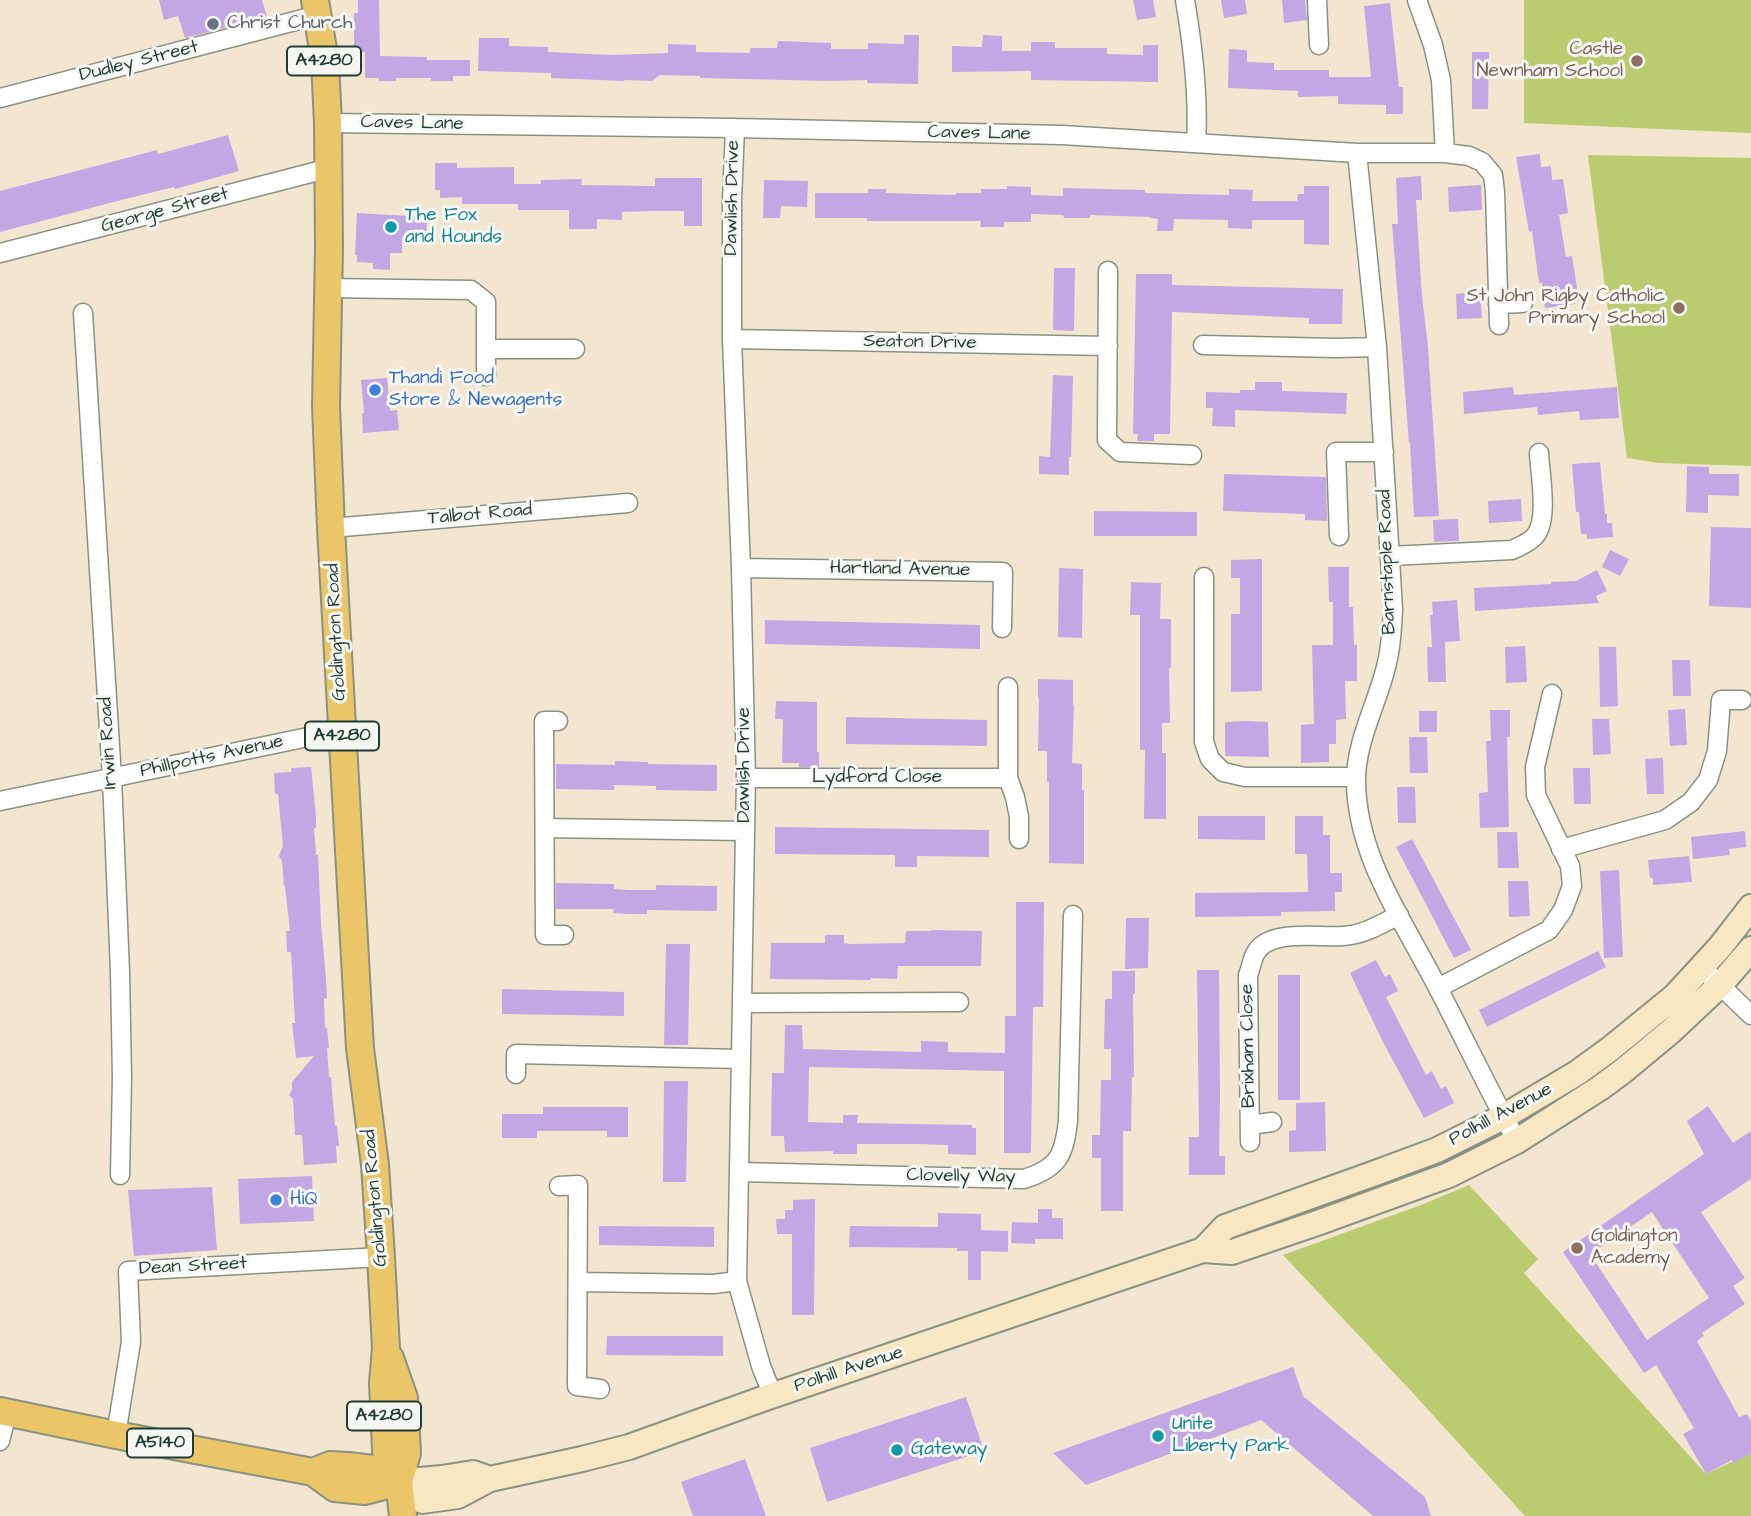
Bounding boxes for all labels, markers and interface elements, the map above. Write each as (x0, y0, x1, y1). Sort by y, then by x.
place label: Christ Church (227, 13, 352, 35)
marker: Christ Church (205, 16, 221, 32)
street label: Dudley Street (77, 36, 201, 88)
place label: Castle Newnham School (1476, 39, 1623, 83)
road number: A4280 (287, 46, 361, 76)
marker: Castle Newnham School (1629, 53, 1645, 69)
street label: Caves Lane (360, 112, 464, 136)
street label: Caves Lane (927, 122, 1031, 146)
street label: Dawlish Drive (721, 140, 745, 256)
street label: George Street (99, 183, 231, 239)
place label: The Fox and Hounds (405, 205, 502, 249)
marker: The Fox and Hounds (383, 219, 399, 235)
place label: St John Rigby Catholic Primary School (1467, 286, 1665, 330)
marker: St John Rigby Catholic Primary School (1671, 300, 1687, 316)
street label: Seaton Drive (863, 331, 977, 355)
place label: Thandi Food Store & Newagents (389, 368, 562, 412)
marker: Thandi Food Store & Newagents (367, 382, 383, 398)
street label: Barnstaple Road (1374, 489, 1402, 635)
street label: Talbot Road (427, 499, 533, 531)
street label: Hartland Avenue (830, 557, 970, 583)
street label: Goldington Road (322, 563, 352, 701)
street label: Irwin Road (95, 696, 123, 790)
street label: Dawlish Drive (734, 707, 756, 823)
road number: A4280 (305, 722, 379, 750)
street label: Phillpotts Avenue (138, 731, 286, 783)
street label: Lydford Close (812, 767, 942, 789)
street label: Brixham Close (1237, 984, 1261, 1108)
street label: Polhill Avenue (1446, 1078, 1556, 1152)
street label: Goldington Road (359, 1128, 393, 1268)
street label: Clovelly Way (906, 1165, 1016, 1189)
place label: HiQ (290, 1189, 318, 1211)
marker: HiQ (268, 1192, 284, 1208)
place label: Goldington Academy (1591, 1226, 1678, 1270)
marker: Goldington Academy (1569, 1240, 1585, 1256)
street label: Dean Street (138, 1253, 248, 1281)
street label: Polhill Avenue (792, 1342, 906, 1398)
road number: A4280 (347, 1401, 421, 1430)
place label: Unite Liberty Park (1172, 1414, 1289, 1458)
road number: A5140 (127, 1428, 193, 1458)
marker: Unite Liberty Park (1150, 1428, 1166, 1444)
place label: Gateway (911, 1439, 987, 1461)
marker: Gateway (889, 1442, 905, 1458)

